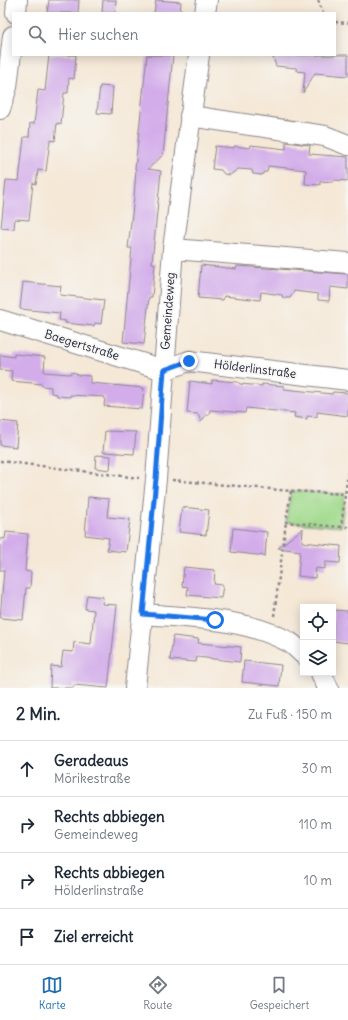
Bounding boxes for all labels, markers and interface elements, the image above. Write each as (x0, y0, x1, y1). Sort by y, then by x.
search box (12, 12, 336, 56)
icon: search (26, 23, 48, 45)
text: Hier suchen (58, 25, 138, 44)
street label: Gemeindeweg (157, 272, 178, 350)
street label: Baegertstraße (43, 326, 121, 363)
route end (180, 352, 198, 370)
street label: Hölderlinstraße (213, 356, 297, 381)
map controls (300, 604, 336, 676)
button: locate (300, 604, 336, 640)
route start (206, 611, 224, 629)
button: layers (300, 640, 336, 676)
text: 2 Min. (16, 703, 60, 725)
text: Zu Fuß · 150 m (248, 706, 332, 723)
text: Geradeaus (54, 751, 128, 770)
icon: ahead (16, 758, 38, 780)
text: 30 m (302, 760, 332, 777)
text: Mörikestraße (54, 770, 130, 787)
text: Rechts abbiegen (54, 807, 165, 826)
icon: right (16, 814, 38, 836)
text: 110 m (299, 816, 332, 833)
text: Gemeindeweg (54, 826, 138, 843)
text: Rechts abbiegen (54, 863, 165, 882)
icon: right (16, 870, 38, 892)
text: 10 m (304, 872, 332, 889)
text: Hölderlinstraße (54, 882, 144, 899)
icon: arrive (16, 926, 38, 948)
text: Ziel erreicht (54, 927, 133, 946)
tab: Karte (39, 974, 66, 1012)
tab: Route (143, 974, 172, 1012)
tab: Gespeichert (250, 974, 309, 1012)

